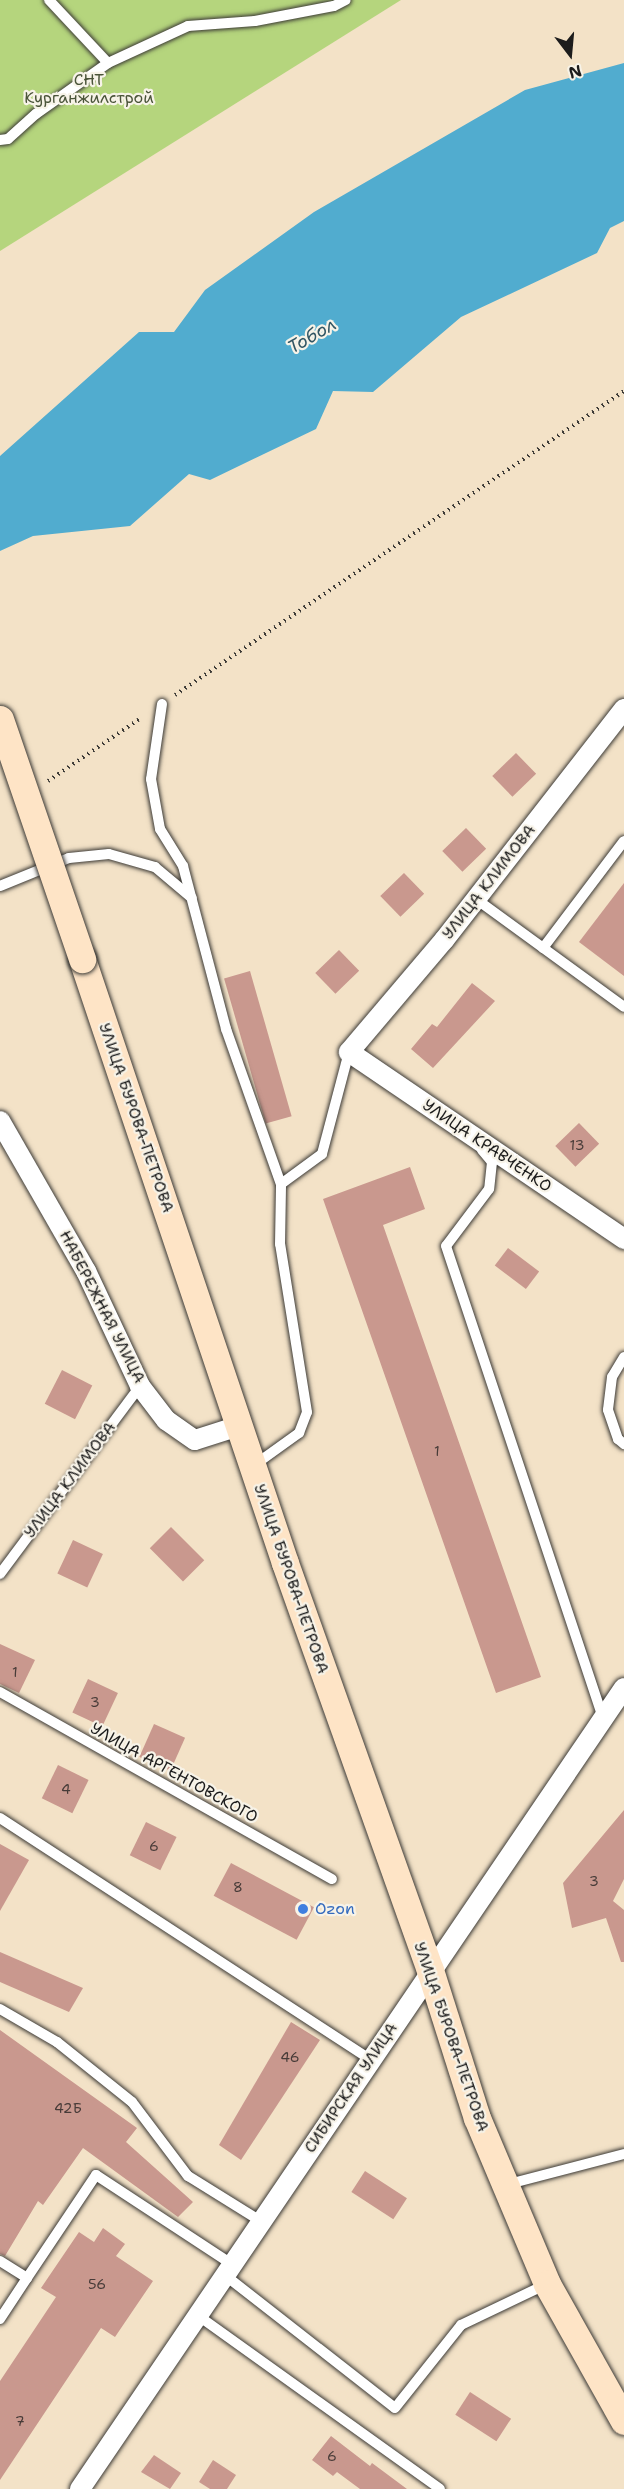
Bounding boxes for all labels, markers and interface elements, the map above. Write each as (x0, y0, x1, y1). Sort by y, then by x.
north arrow (540, 24, 600, 84)
text: N (566, 60, 584, 84)
park label: СНТ Курганжилстрой (24, 70, 154, 108)
water label: Тобол (284, 314, 340, 358)
street label: УЛИЦА КЛИМОВА (438, 821, 540, 943)
street label: УЛИЦА БУРОВА-ПЕТРОВА (94, 1021, 178, 1215)
street label: УЛИЦА КРАВЧЕНКО (419, 1096, 555, 1196)
house number: 13 (570, 1137, 584, 1153)
street label: НАБЕРЕЖНАЯ УЛИЦА (55, 1227, 149, 1387)
street label: УЛИЦА КЛИМОВА (20, 1418, 120, 1542)
house number: 1 (434, 1443, 440, 1459)
street label: УЛИЦА БУРОВА-ПЕТРОВА (249, 1482, 333, 1676)
house number: 1 (12, 1664, 18, 1680)
house number: 3 (90, 1694, 100, 1710)
street label: УЛИЦА АРГЕНТОВСКОГО (87, 1719, 261, 1827)
house number: 4 (61, 1781, 71, 1797)
house number: 6 (149, 1838, 159, 1854)
house number: 3 (589, 1873, 599, 1889)
house number: 8 (233, 1879, 243, 1895)
place label: Ozon (315, 1899, 355, 1919)
marker: Ozon (296, 1902, 310, 1916)
street label: УЛИЦА БУРОВА-ПЕТРОВА (409, 1940, 493, 2134)
street label: СИБИРСКАЯ УЛИЦА (300, 2019, 402, 2157)
house number: 46 (280, 2049, 300, 2065)
house number: 42Б (54, 2100, 82, 2116)
house number: 56 (88, 2276, 106, 2292)
house number: 7 (15, 2413, 25, 2429)
house number: 6 (327, 2448, 337, 2464)

